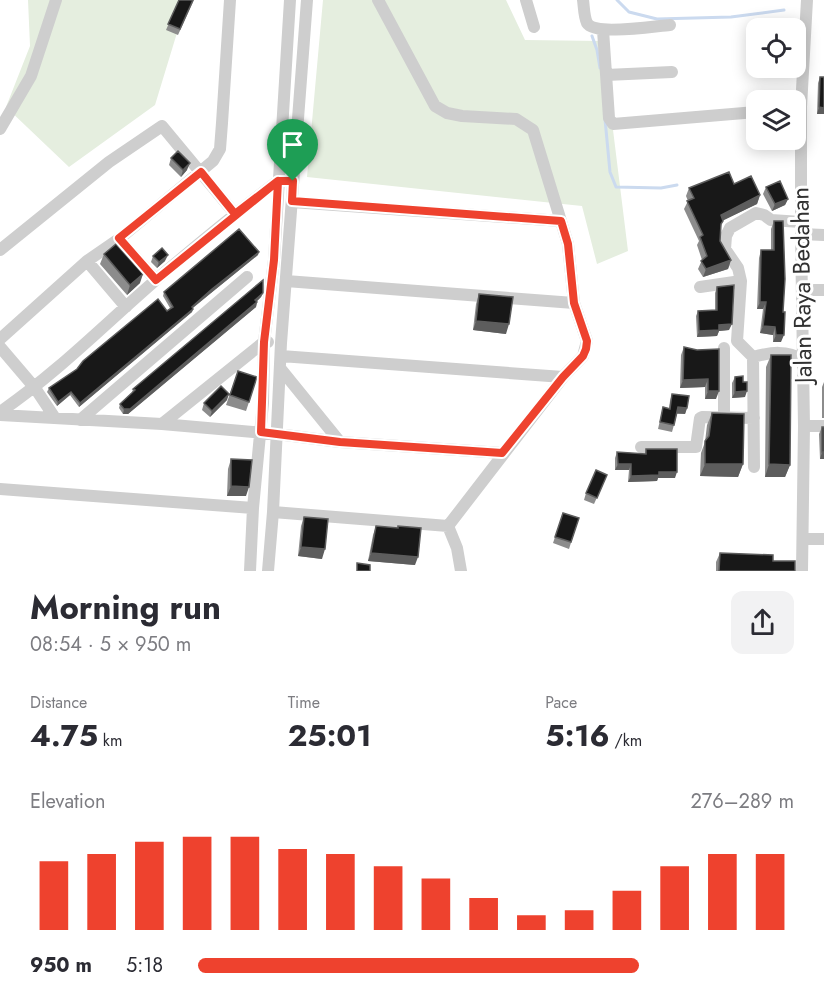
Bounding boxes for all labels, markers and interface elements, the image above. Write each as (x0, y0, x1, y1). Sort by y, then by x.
map controls (746, 18, 806, 150)
button: locate (746, 18, 806, 78)
button: layers (746, 90, 806, 150)
pin (267, 119, 318, 181)
icon: arrive (276, 128, 309, 161)
street label: Jalan Raya Bedahan (782, 187, 821, 386)
text: Morning run (30, 584, 221, 631)
button: share (731, 591, 794, 654)
text: 08:54 · 5 × 950 m (30, 630, 191, 659)
text: Distance (30, 691, 87, 714)
text: Time (288, 691, 320, 714)
text: Pace (545, 691, 577, 714)
text: 4.75 (30, 714, 98, 757)
text: 25:01 (288, 714, 371, 757)
text: 5:16 (545, 714, 610, 757)
text: km (98, 729, 122, 752)
text: /km (610, 729, 642, 752)
text: Elevation (30, 787, 105, 816)
text: 276–289 m (690, 787, 794, 816)
text: 950 m (30, 951, 92, 980)
text: 5:18 (126, 951, 163, 980)

